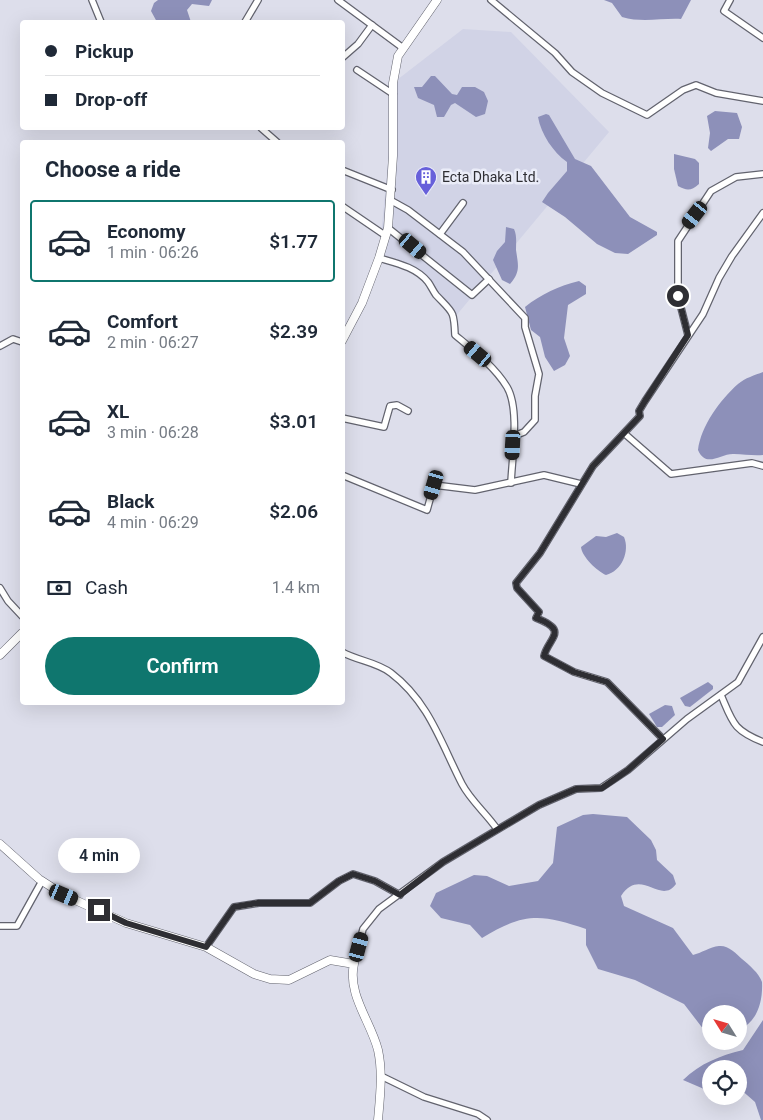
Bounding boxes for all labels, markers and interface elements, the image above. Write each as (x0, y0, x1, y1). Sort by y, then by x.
text: Pickup (75, 40, 134, 63)
text: Drop-off (75, 88, 147, 111)
text: Choose a ride (45, 157, 181, 182)
building icon: Ecta Dhaka Ltd. (414, 165, 438, 196)
place label: Ecta Dhaka Ltd. (442, 169, 539, 185)
car (679, 199, 710, 231)
icon: car (47, 219, 92, 264)
text: Economy (107, 220, 186, 243)
text: $1.77 (269, 230, 318, 253)
car (396, 231, 429, 261)
text: 1 min · 06:26 (107, 243, 199, 262)
route start (667, 285, 689, 307)
icon: car (47, 309, 92, 354)
text: Comfort (107, 310, 178, 333)
text: $2.39 (269, 320, 318, 343)
text: 2 min · 06:27 (107, 333, 199, 352)
car (461, 339, 494, 369)
icon: car (47, 399, 92, 444)
text: XL (107, 400, 129, 423)
text: $3.01 (269, 410, 318, 433)
text: 3 min · 06:28 (107, 423, 199, 442)
car (504, 430, 521, 460)
car (422, 469, 445, 501)
icon: car (47, 489, 92, 534)
text: Black (107, 490, 154, 513)
text: $2.06 (269, 500, 318, 523)
text: 4 min · 06:29 (107, 513, 199, 532)
icon: cash (45, 574, 73, 602)
text: Cash (85, 576, 128, 599)
text: 1.4 km (272, 578, 320, 597)
button: Confirm (45, 637, 320, 695)
callout: 4 min (58, 838, 140, 872)
text: 4 min (79, 846, 119, 865)
car (47, 882, 80, 908)
route end (88, 899, 110, 921)
car (347, 931, 370, 963)
north arrow (702, 1005, 748, 1050)
map controls (702, 1005, 747, 1105)
button: locate (702, 1060, 747, 1105)

